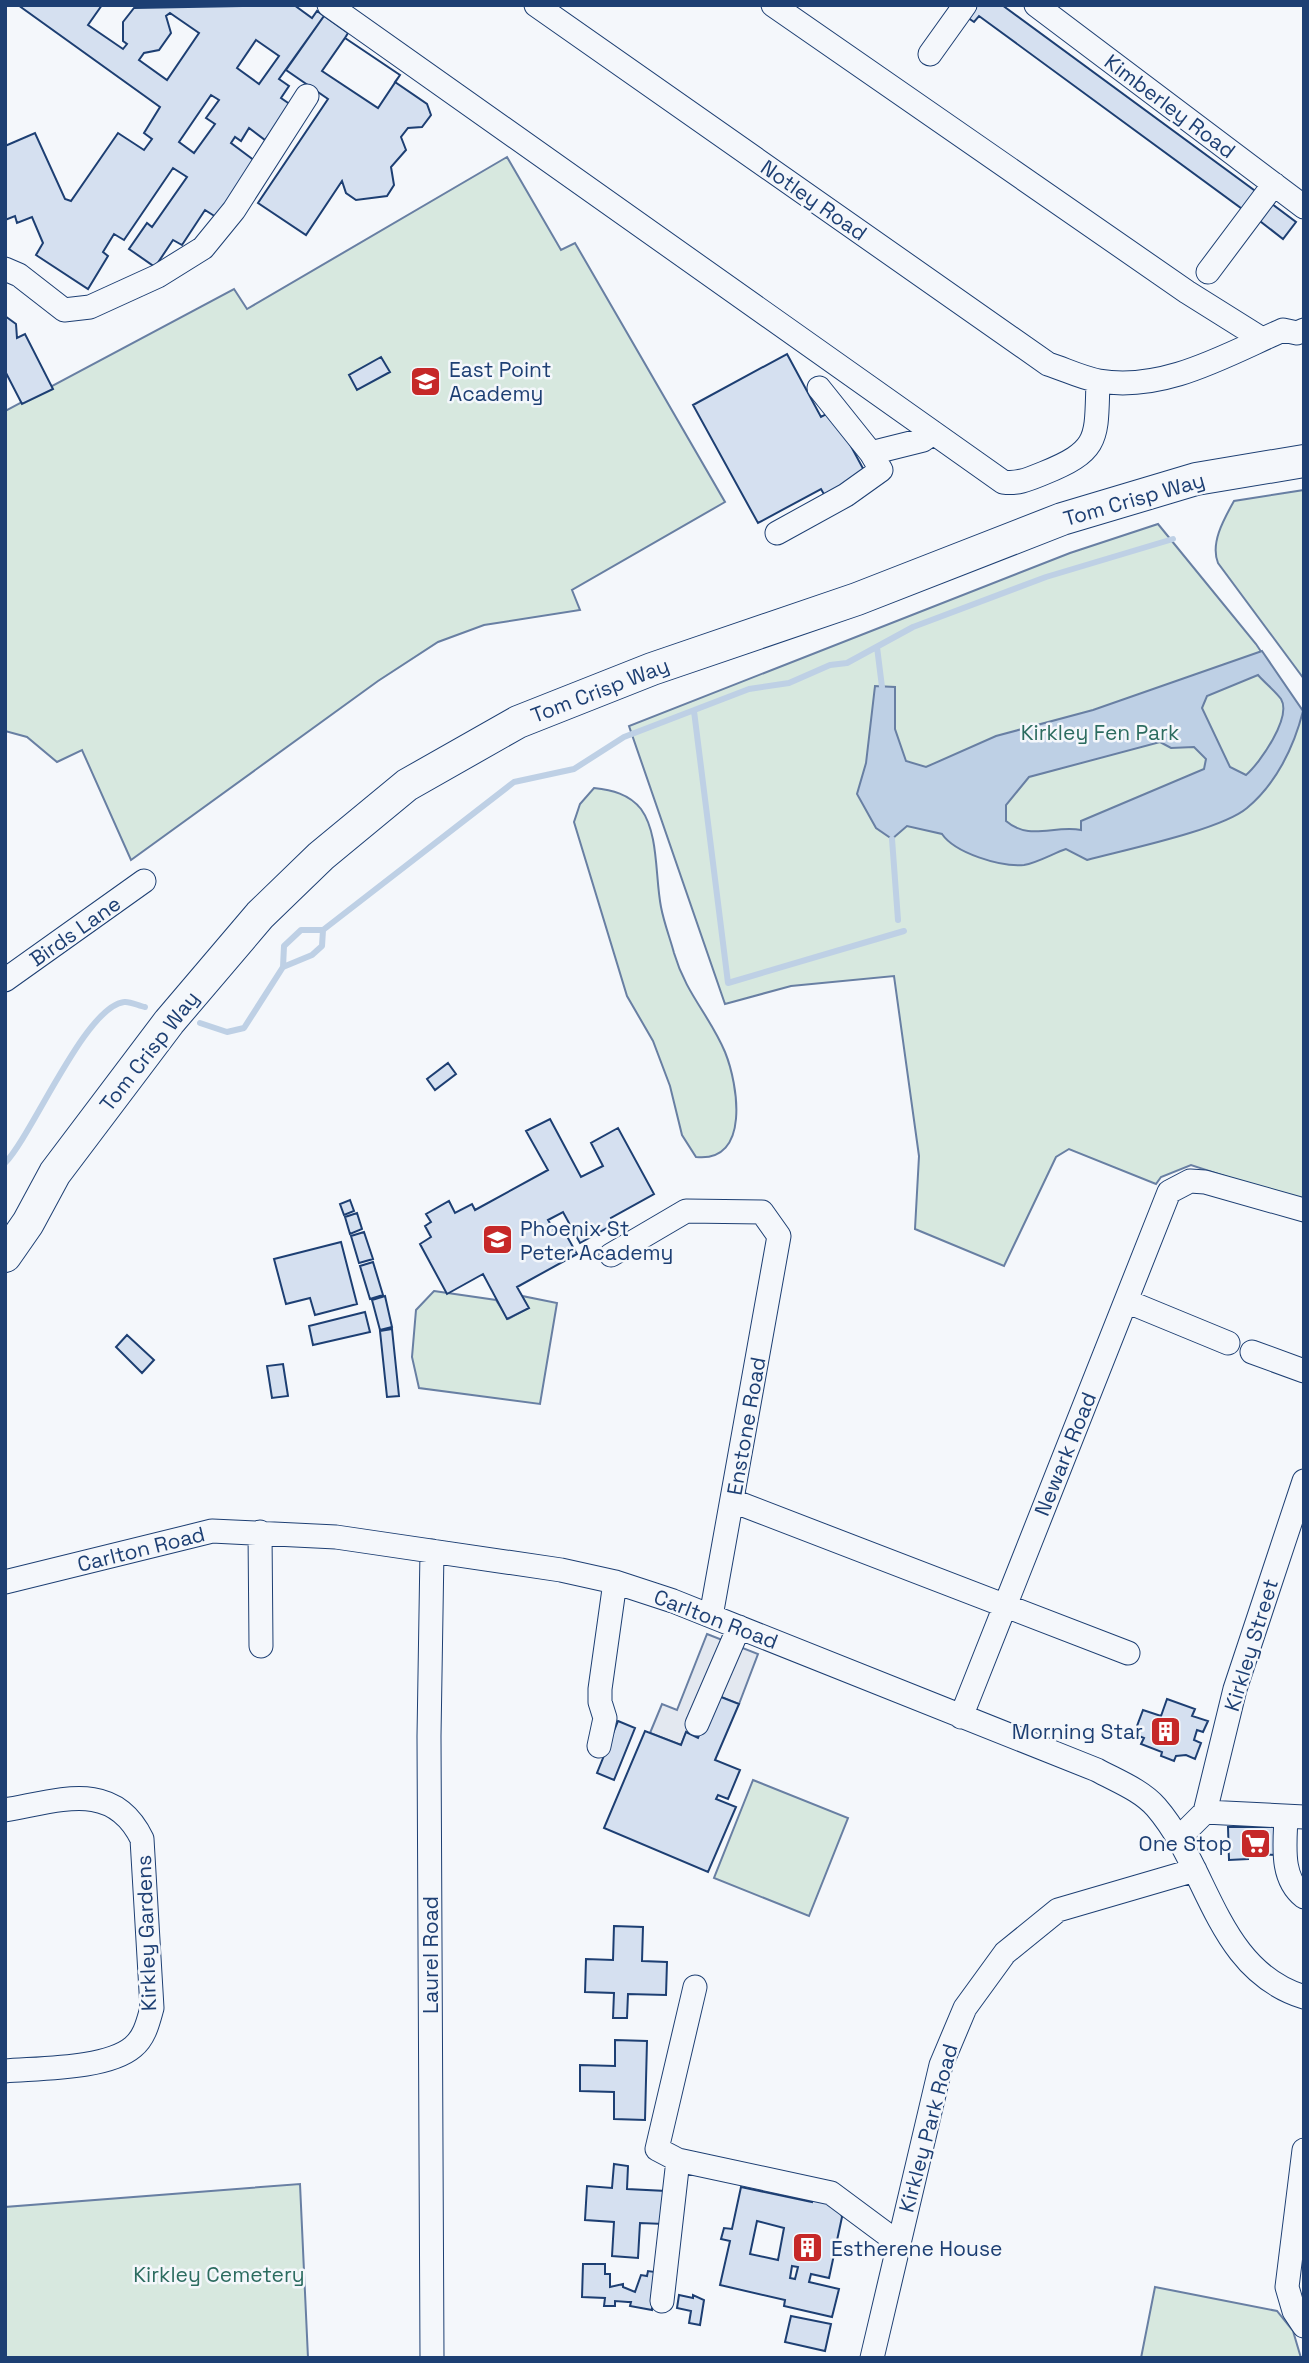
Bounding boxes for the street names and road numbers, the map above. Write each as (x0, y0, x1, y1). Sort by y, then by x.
street label: Kimberley Road (1099, 48, 1241, 164)
street label: Notley Road (756, 154, 872, 246)
street label: Tom Crisp Way (1060, 466, 1208, 532)
street label: Tom Crisp Way (527, 651, 673, 729)
street label: Birds Lane (24, 890, 126, 972)
street label: Tom Crisp Way (93, 985, 205, 1117)
street label: Enstone Road (721, 1355, 771, 1497)
street label: Newark Road (1028, 1388, 1102, 1520)
street label: Carlton Road (74, 1520, 208, 1578)
street label: Kirkley Street (1218, 1575, 1284, 1715)
street label: Carlton Road (650, 1583, 782, 1655)
street label: Kirkley Gardens (130, 1854, 162, 2012)
street label: Laurel Road (417, 1896, 444, 2014)
street label: Kirkley Park Road (892, 2041, 964, 2215)

